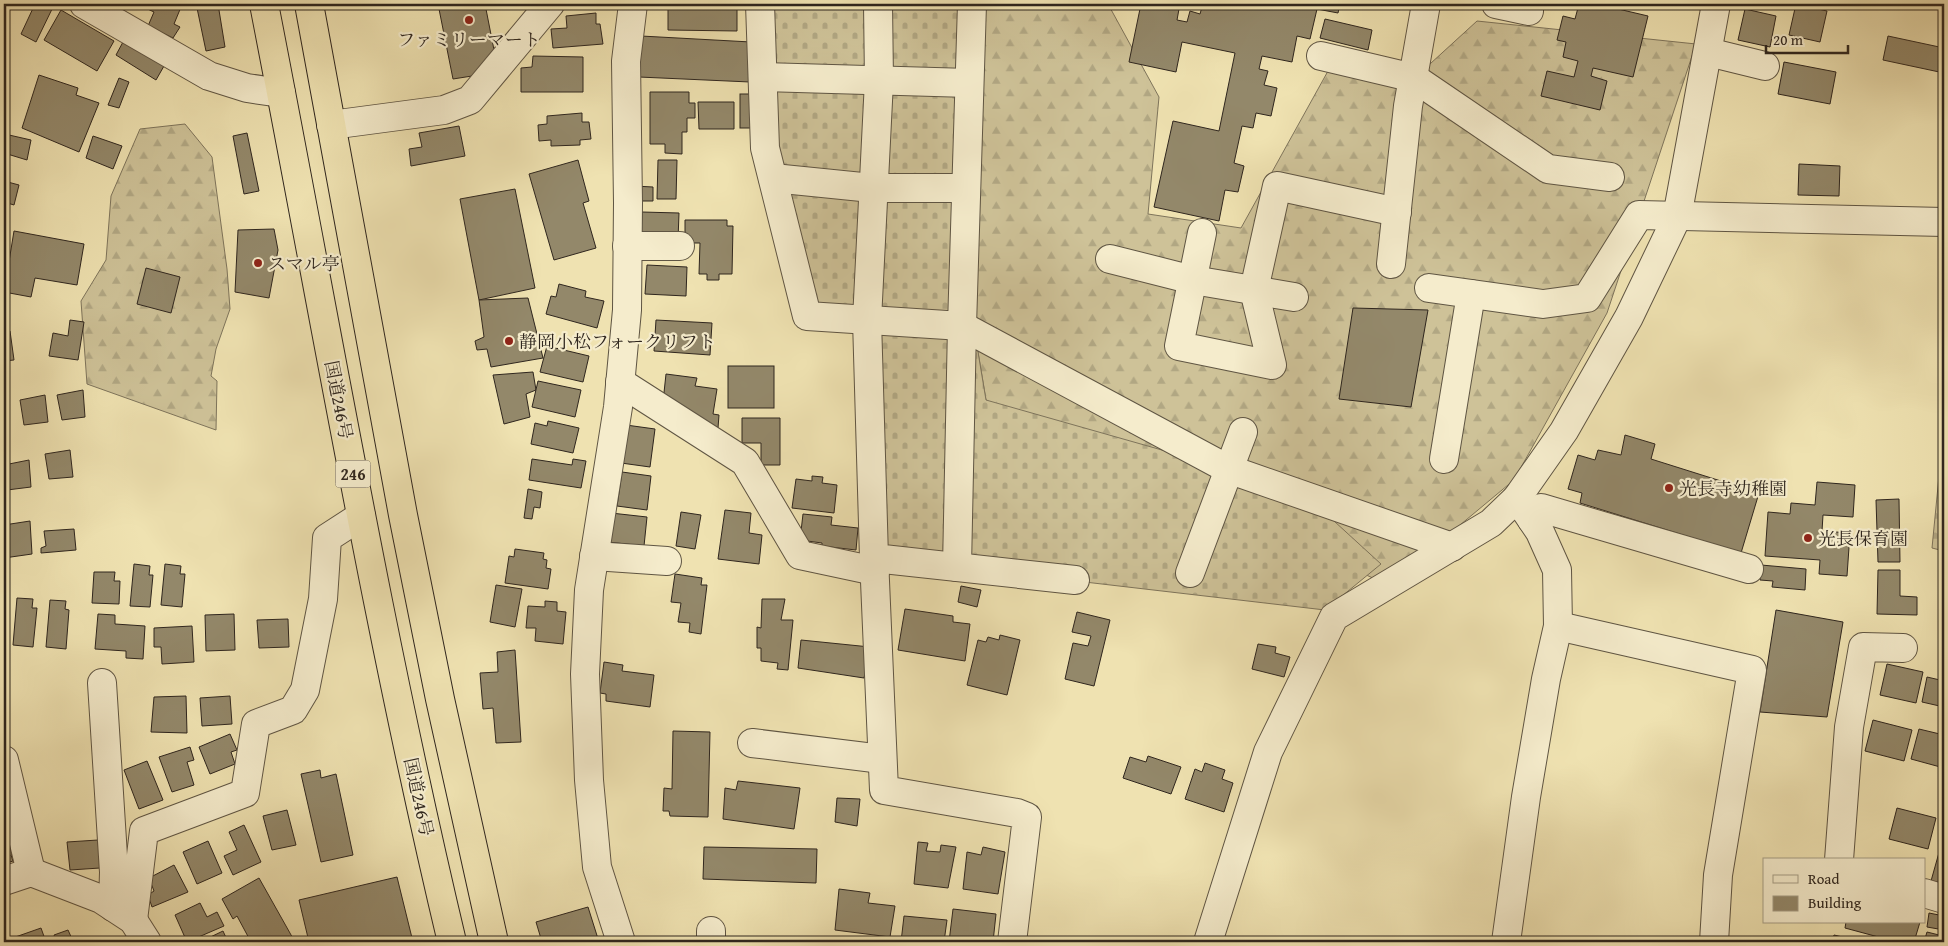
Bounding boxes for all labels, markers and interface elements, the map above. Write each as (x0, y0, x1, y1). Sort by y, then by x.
marker: ファミリーマート (463, 14, 475, 26)
scale bar (1766, 22, 1848, 54)
place label: ファミリーマート (397, 26, 541, 53)
text: 20 m (1773, 29, 1804, 50)
place label: スマル亭 (268, 250, 340, 277)
marker: スマル亭 (252, 257, 264, 269)
place label: 静岡小松フォークリフト (519, 328, 716, 355)
marker: 静岡小松フォークリフト (503, 335, 515, 347)
street label: 国道246号 (318, 358, 360, 442)
road number: 246 (336, 460, 370, 488)
place label: 光長寺幼稚園 (1679, 475, 1787, 502)
marker: 光長寺幼稚園 (1663, 482, 1675, 494)
place label: 光長保育園 (1818, 525, 1908, 552)
marker: 光長保育園 (1802, 532, 1814, 544)
street label: 国道246号 (397, 755, 441, 839)
legend (1763, 858, 1926, 924)
text: Road (1808, 868, 1839, 889)
text: Building (1808, 892, 1862, 913)

